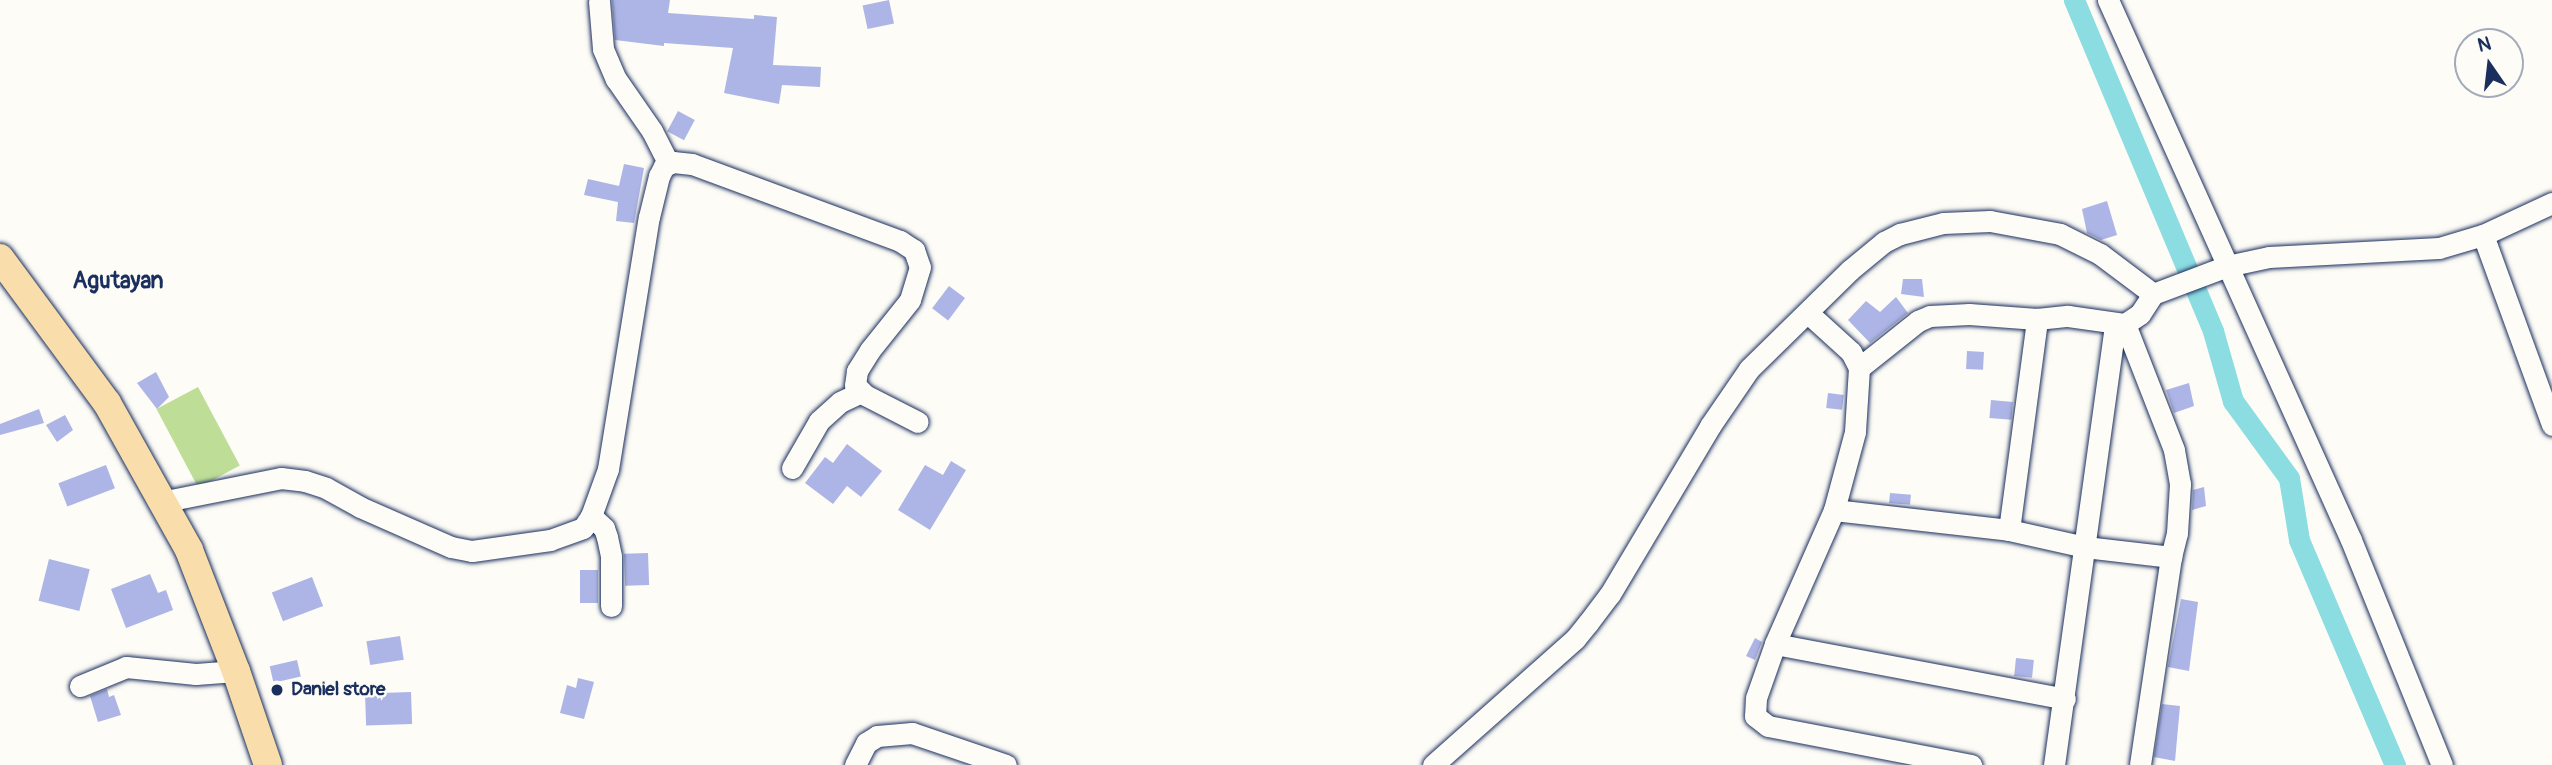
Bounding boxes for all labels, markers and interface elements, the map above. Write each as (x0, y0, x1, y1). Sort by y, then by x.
north arrow (2454, 28, 2524, 98)
text: N (2475, 31, 2494, 58)
district label: Agutayan (73, 267, 163, 295)
place label: Daniel store (291, 679, 385, 701)
marker: Daniel store (269, 682, 285, 698)

